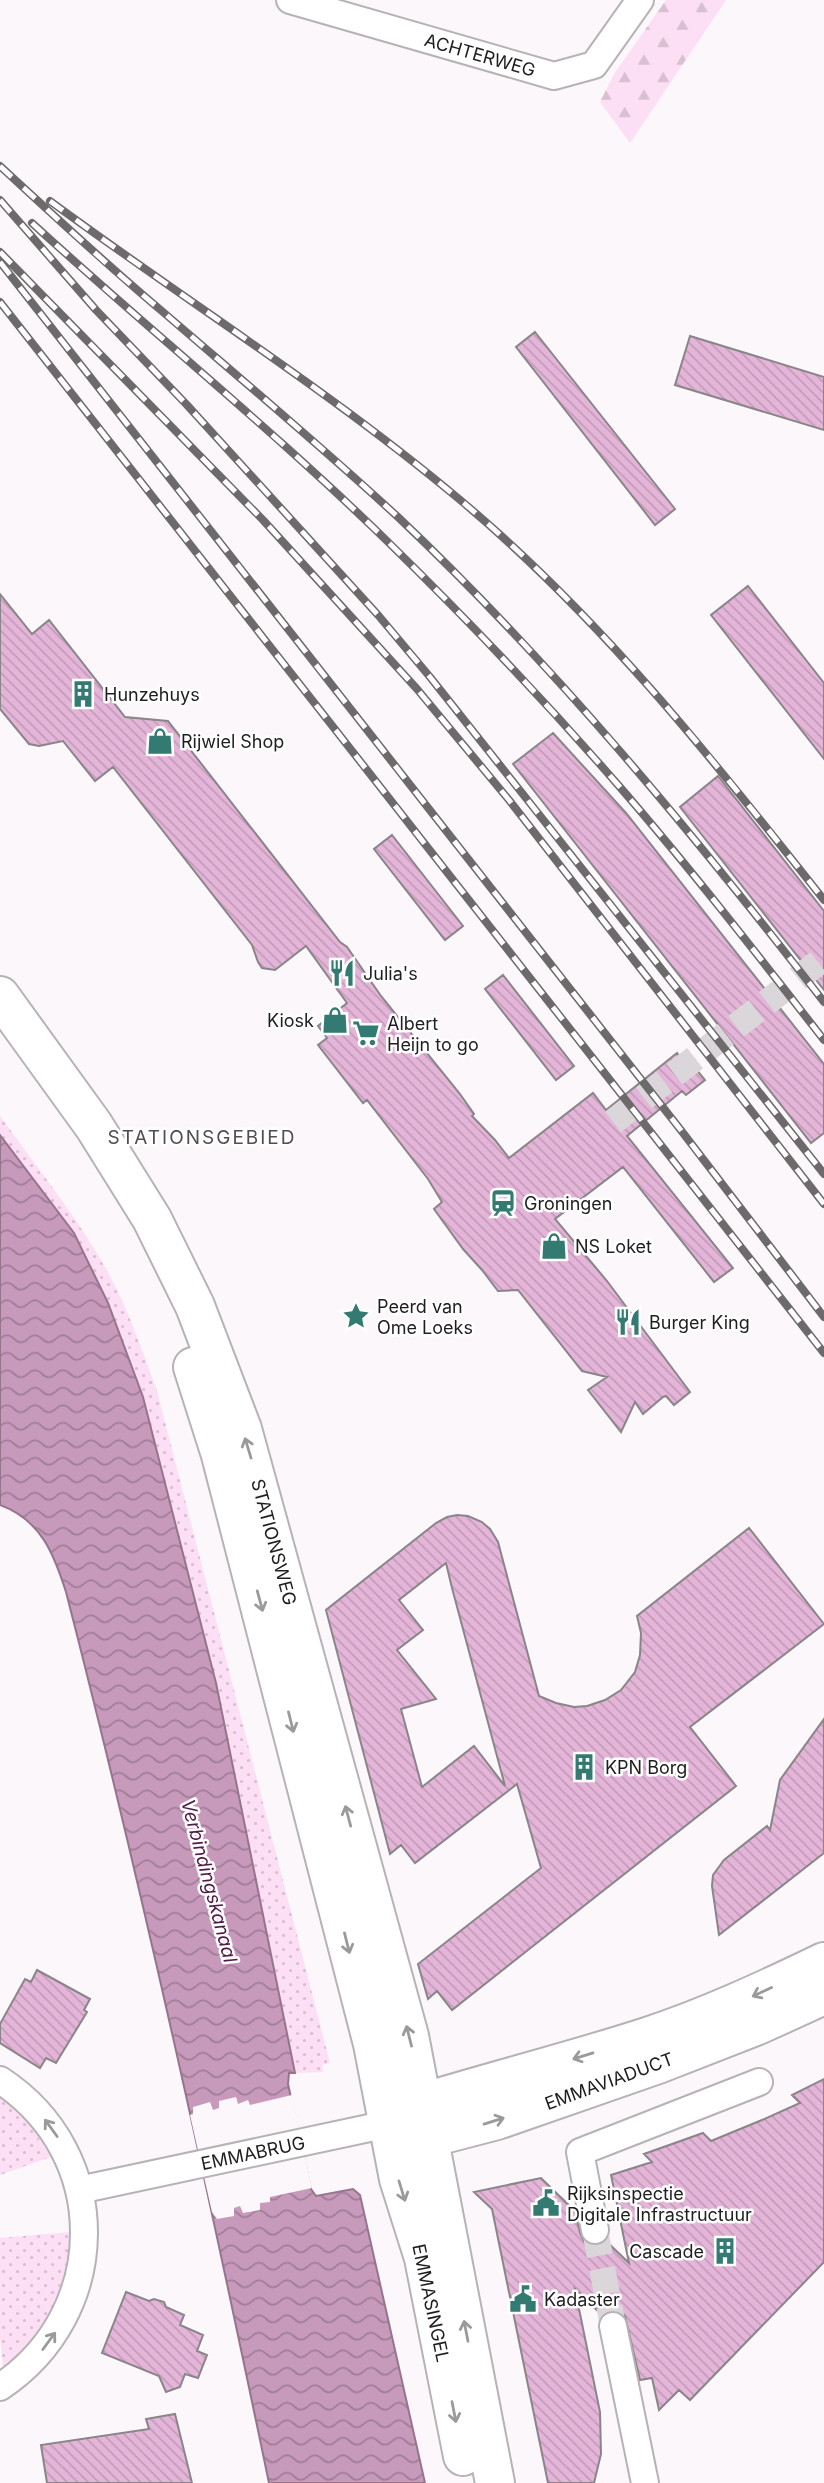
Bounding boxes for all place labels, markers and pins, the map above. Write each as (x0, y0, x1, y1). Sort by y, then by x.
building icon: Hunzehuys (68, 679, 98, 709)
place label: Hunzehuys (104, 684, 200, 705)
shop icon: Rijwiel Shop (145, 726, 175, 756)
place label: Rijwiel Shop (181, 731, 284, 752)
restaurant icon: Julia's (327, 958, 357, 988)
place label: Julia's (363, 963, 418, 984)
shop icon: Kiosk (320, 1005, 350, 1035)
place label: Kiosk (267, 1010, 314, 1031)
place label: Albert Heijn to go (387, 1013, 479, 1055)
supermarket icon: Albert Heijn to go (351, 1018, 381, 1048)
station icon: Groningen (488, 1188, 518, 1218)
place label: Groningen (524, 1193, 613, 1214)
shop icon: NS Loket (539, 1231, 569, 1261)
place label: NS Loket (575, 1236, 652, 1257)
place label: Peerd van Ome Loeks (377, 1296, 473, 1338)
place icon: Peerd van Ome Loeks (341, 1301, 371, 1331)
restaurant icon: Burger King (613, 1307, 643, 1337)
place label: Burger King (649, 1312, 750, 1333)
building icon: KPN Borg (569, 1752, 599, 1782)
place label: KPN Borg (605, 1757, 687, 1778)
place label: Rijksinspectie Digitale Infrastructuur (567, 2183, 752, 2225)
public building icon: Rijksinspectie Digitale Infrastructuur (531, 2188, 561, 2218)
building icon: Cascade (710, 2236, 740, 2266)
place label: Cascade (629, 2241, 704, 2262)
public building icon: Kadaster (508, 2284, 538, 2314)
place label: Kadaster (544, 2289, 620, 2310)

